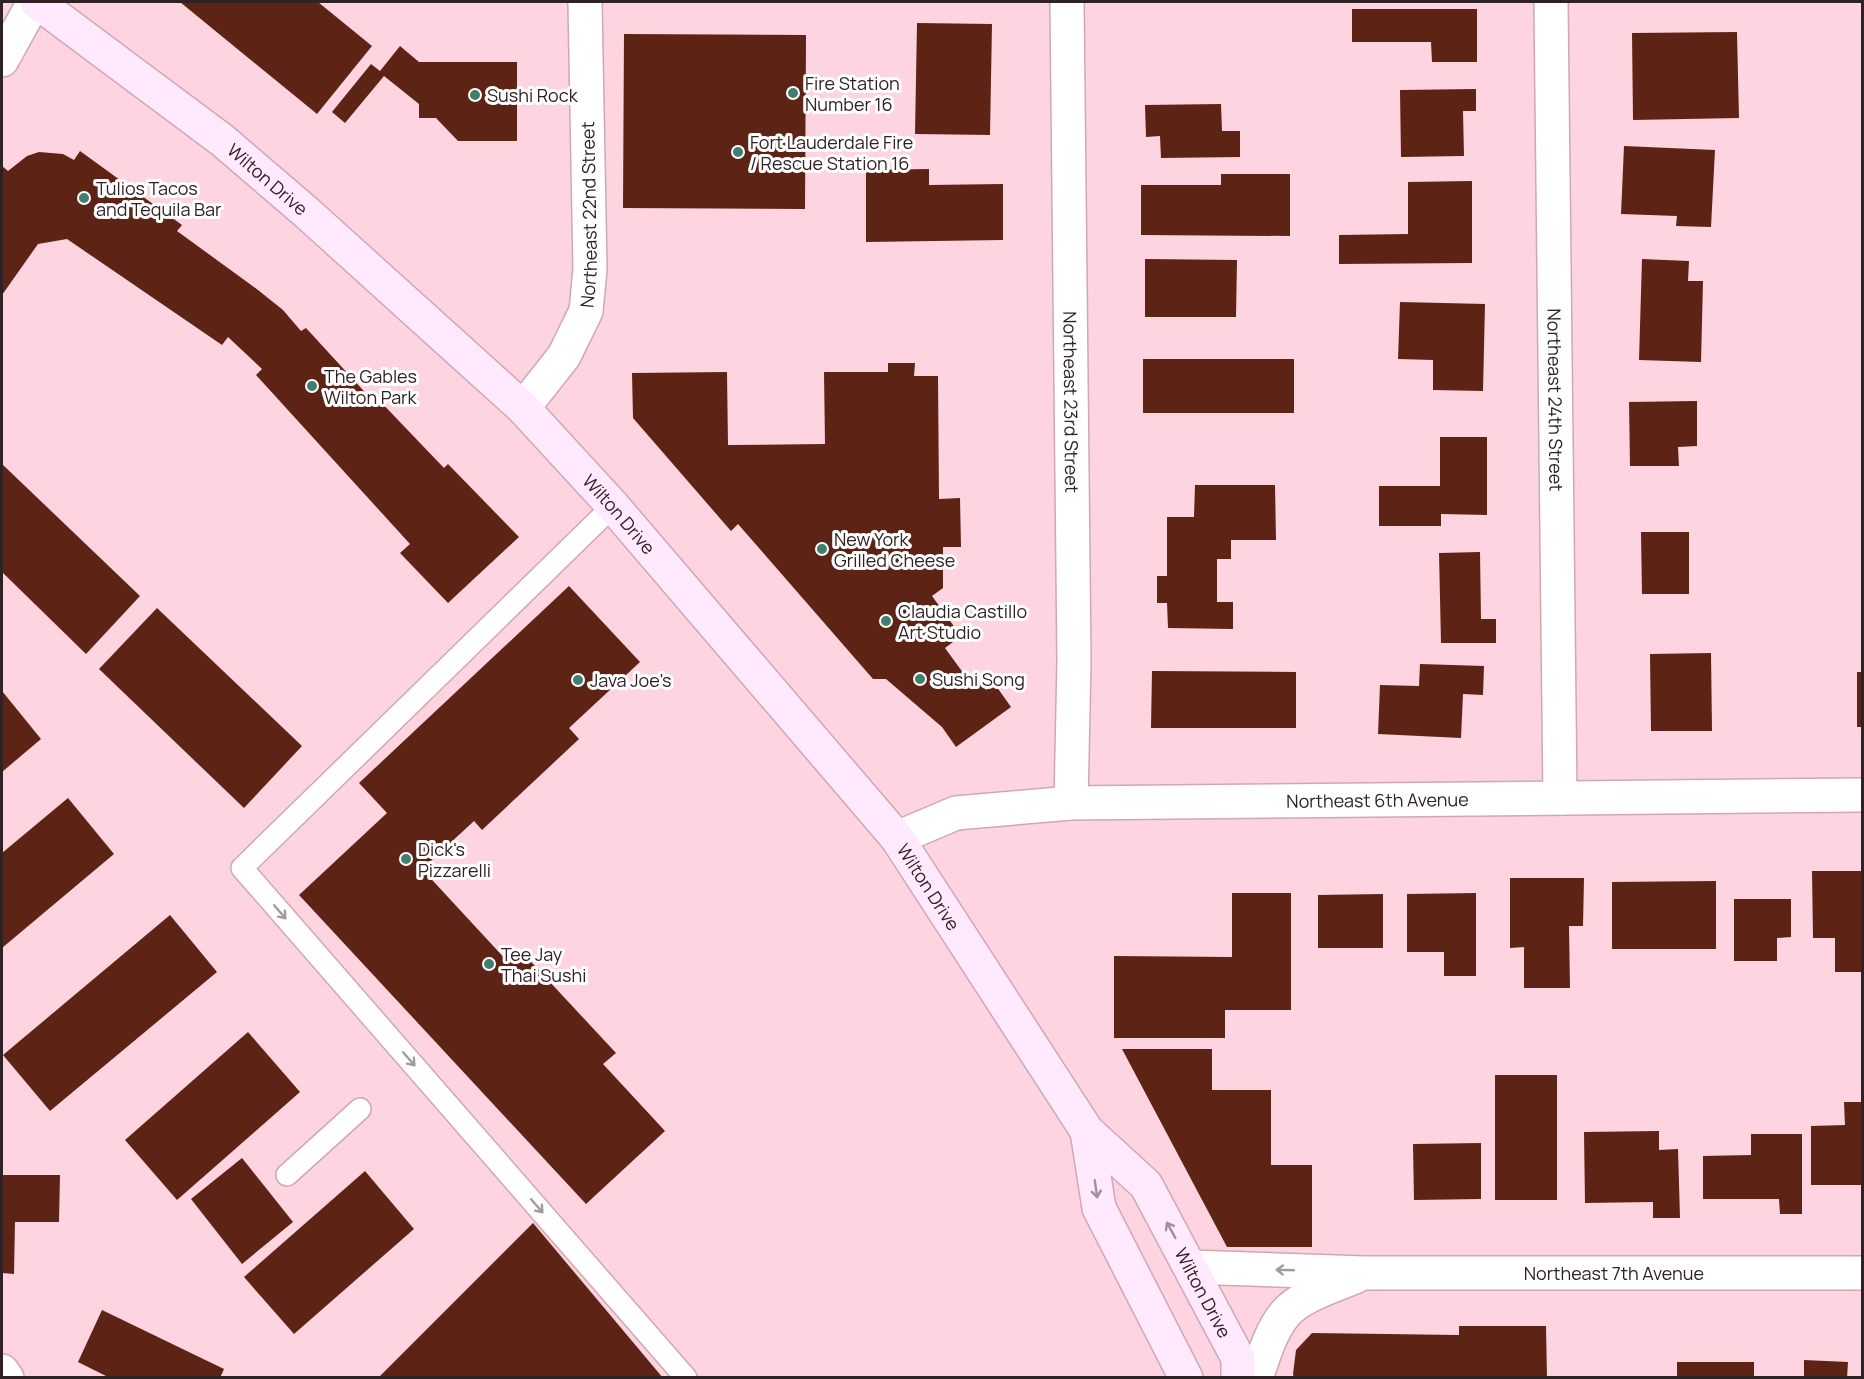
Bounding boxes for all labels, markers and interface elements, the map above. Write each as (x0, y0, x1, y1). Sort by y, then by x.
place label: Fire Station Number 16 (805, 71, 900, 116)
place label: Sushi Rock (487, 83, 579, 107)
marker: Fire Station Number 16 (786, 86, 800, 100)
marker: Sushi Rock (468, 88, 482, 102)
street label: Northeast 22nd Street (574, 121, 602, 309)
place label: Fort Lauderdale Fire / Rescue Station 16 (750, 130, 913, 175)
street label: Wilton Drive (222, 138, 313, 220)
marker: Fort Lauderdale Fire / Rescue Station 16 (731, 145, 745, 159)
place label: Tulios Tacos and Tequila Bar (96, 176, 222, 221)
marker: Tulios Tacos and Tequila Bar (77, 191, 91, 205)
street label: Northeast 24th Street (1542, 308, 1569, 492)
street label: Northeast 23rd Street (1058, 311, 1084, 493)
place label: The Gables Wilton Park (324, 364, 418, 409)
marker: The Gables Wilton Park (305, 379, 319, 393)
street label: Wilton Drive (578, 469, 661, 559)
place label: New York Grilled Cheese (834, 527, 955, 572)
marker: New York Grilled Cheese (815, 542, 829, 556)
place label: Claudia Castillo Art Studio (898, 599, 1027, 644)
marker: Claudia Castillo Art Studio (879, 614, 893, 628)
place label: Sushi Song (932, 667, 1025, 691)
place label: Java Joe's (590, 668, 672, 692)
marker: Sushi Song (913, 672, 927, 686)
marker: Java Joe's (571, 673, 585, 687)
street label: Northeast 6th Avenue (1286, 787, 1469, 813)
place label: Dick's Pizzarelli (418, 837, 491, 882)
street label: Wilton Drive (892, 839, 966, 935)
marker: Dick's Pizzarelli (399, 852, 413, 866)
one-way arrow (273, 905, 287, 920)
place label: Tee Jay Thai Sushi (501, 942, 586, 987)
marker: Tee Jay Thai Sushi (482, 957, 496, 971)
one-way arrow (402, 1051, 416, 1066)
one-way arrow (1090, 1179, 1101, 1198)
one-way arrow (530, 1198, 544, 1213)
one-way arrow (1165, 1222, 1176, 1240)
street label: Wilton Drive (1169, 1243, 1237, 1342)
street label: Northeast 7th Avenue (1524, 1261, 1704, 1285)
one-way arrow (1276, 1265, 1296, 1276)

